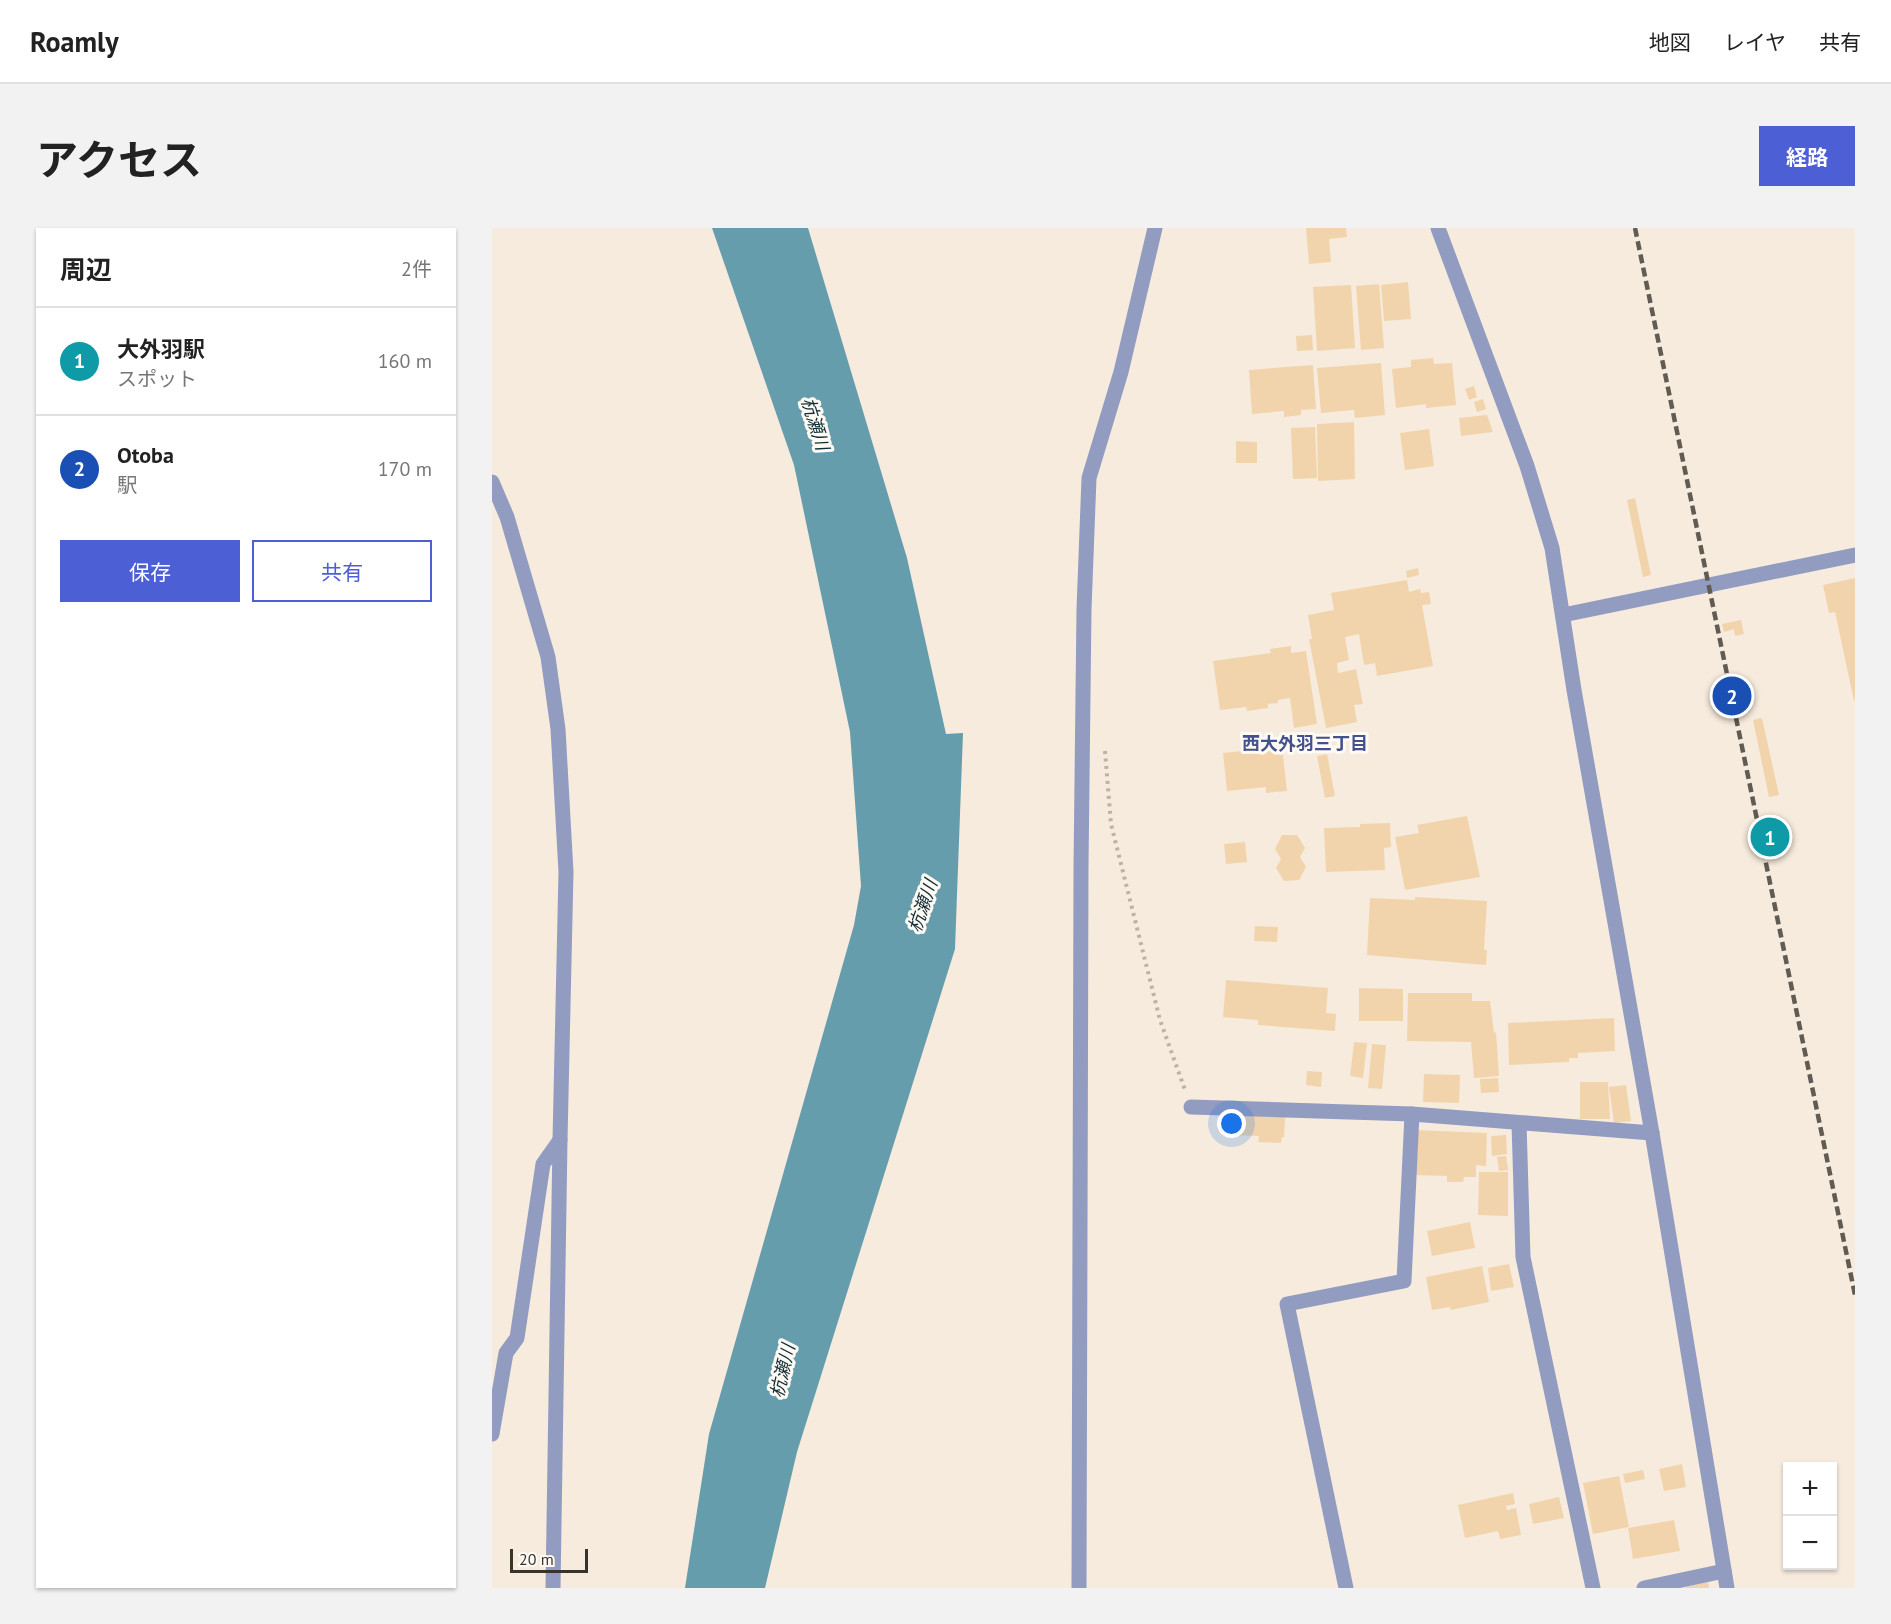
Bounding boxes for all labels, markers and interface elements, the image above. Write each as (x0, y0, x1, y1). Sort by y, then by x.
text: Roamly (30, 23, 119, 60)
text: 地図 (1649, 29, 1691, 56)
text: レイヤ (1724, 29, 1786, 56)
text: 共有 (1819, 29, 1861, 56)
button: 経路 (1759, 126, 1855, 186)
text: アクセス (36, 132, 202, 187)
text: 周辺 (60, 253, 112, 286)
text: 2件 (401, 256, 432, 282)
text: 大外羽駅 (117, 335, 205, 363)
text: 1 (74, 348, 85, 374)
text: 160 m (378, 348, 432, 374)
text: スポット (117, 366, 197, 392)
water label: 杭瀬川 (797, 395, 835, 455)
text: Otoba (117, 441, 174, 469)
text: 2 (74, 456, 85, 482)
text: 170 m (378, 456, 432, 482)
text: 駅 (117, 472, 137, 498)
button: 保存 (60, 540, 240, 602)
button: 共有 (252, 540, 432, 602)
pin: 2 (1712, 674, 1752, 718)
district label: 西大外羽三丁目 (1242, 732, 1368, 755)
pin: 1 (1750, 814, 1790, 860)
water label: 杭瀬川 (903, 875, 943, 935)
your location (1217, 1109, 1246, 1138)
water label: 杭瀬川 (765, 1340, 800, 1400)
map controls (1783, 1462, 1837, 1570)
button: + (1783, 1462, 1837, 1516)
button: − (1783, 1516, 1837, 1570)
scale bar (510, 1546, 588, 1574)
text: 20 m (519, 1549, 554, 1569)

